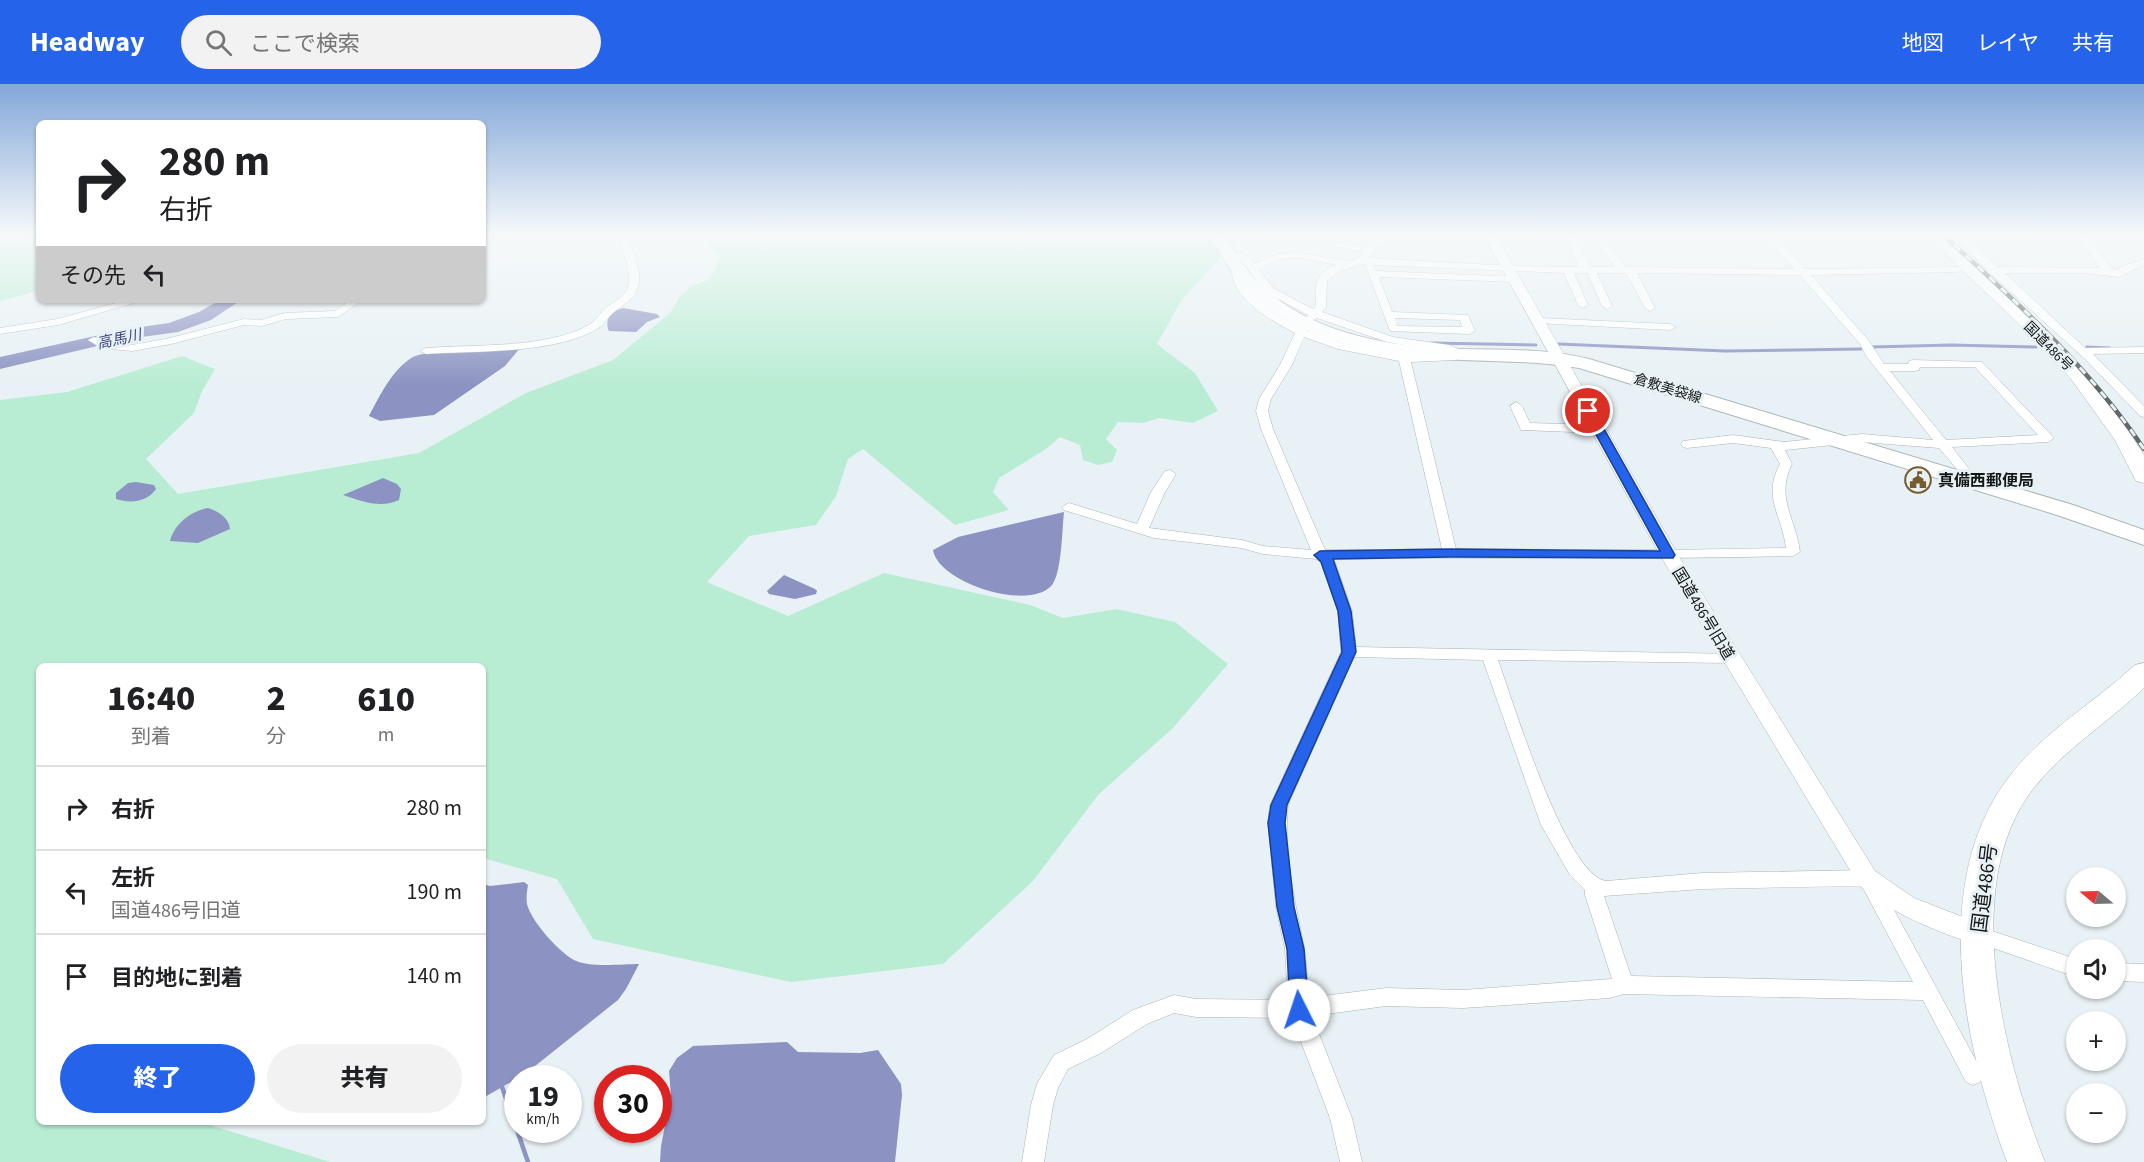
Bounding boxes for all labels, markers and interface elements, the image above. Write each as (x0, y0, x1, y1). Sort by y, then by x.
search box (181, 15, 601, 69)
text: Headway (30, 22, 145, 62)
icon: search (202, 26, 235, 59)
text: ここで検索 (250, 28, 360, 60)
text: 地図 (1902, 28, 1944, 58)
text: レイヤ (1977, 28, 2039, 58)
text: 共有 (2072, 28, 2114, 58)
text: 280 m (159, 132, 270, 192)
icon: right (60, 144, 138, 222)
text: 右折 (159, 191, 213, 230)
icon: left (138, 258, 171, 291)
text: その先 (60, 260, 126, 292)
street label: 国道486号 (2019, 317, 2078, 376)
water label: 高馬川 (95, 324, 145, 354)
street label: 倉敷美袋線 (1631, 369, 1704, 409)
pin (1562, 385, 1613, 436)
icon: arrive (1571, 394, 1604, 427)
public building icon: 真備西郵便局 (1903, 465, 1933, 495)
place label: 真備西郵便局 (1938, 470, 2034, 492)
street label: 国道486号旧道 (1667, 563, 1739, 664)
text: 16:40 (107, 673, 195, 724)
text: 2 (267, 673, 286, 724)
text: 610 (357, 674, 415, 725)
text: m (378, 721, 394, 749)
text: 到着 (131, 723, 171, 751)
text: 分 (266, 723, 286, 751)
icon: right (60, 792, 93, 825)
text: 280 m (407, 792, 462, 824)
text: 右折 (111, 794, 155, 826)
street label: 国道486号 (1966, 842, 2004, 934)
text: 左折 (111, 862, 155, 894)
north arrow (2066, 867, 2126, 927)
map controls (2066, 867, 2126, 1143)
icon: left (60, 876, 93, 909)
text: 190 m (407, 876, 462, 908)
text: 国道486号旧道 (111, 897, 241, 925)
button: sound (2066, 939, 2126, 999)
icon: arrive (60, 960, 93, 993)
text: 140 m (407, 960, 462, 992)
text: 目的地に到着 (111, 962, 243, 994)
position arrow (1267, 978, 1331, 1042)
button: + (2066, 1011, 2126, 1071)
button: 終了 (60, 1044, 255, 1113)
button: 共有 (267, 1044, 462, 1113)
speed limit sign: 30 (594, 1065, 672, 1143)
text: 19 (527, 1075, 559, 1118)
button: − (2066, 1083, 2126, 1143)
text: km/h (526, 1109, 560, 1130)

